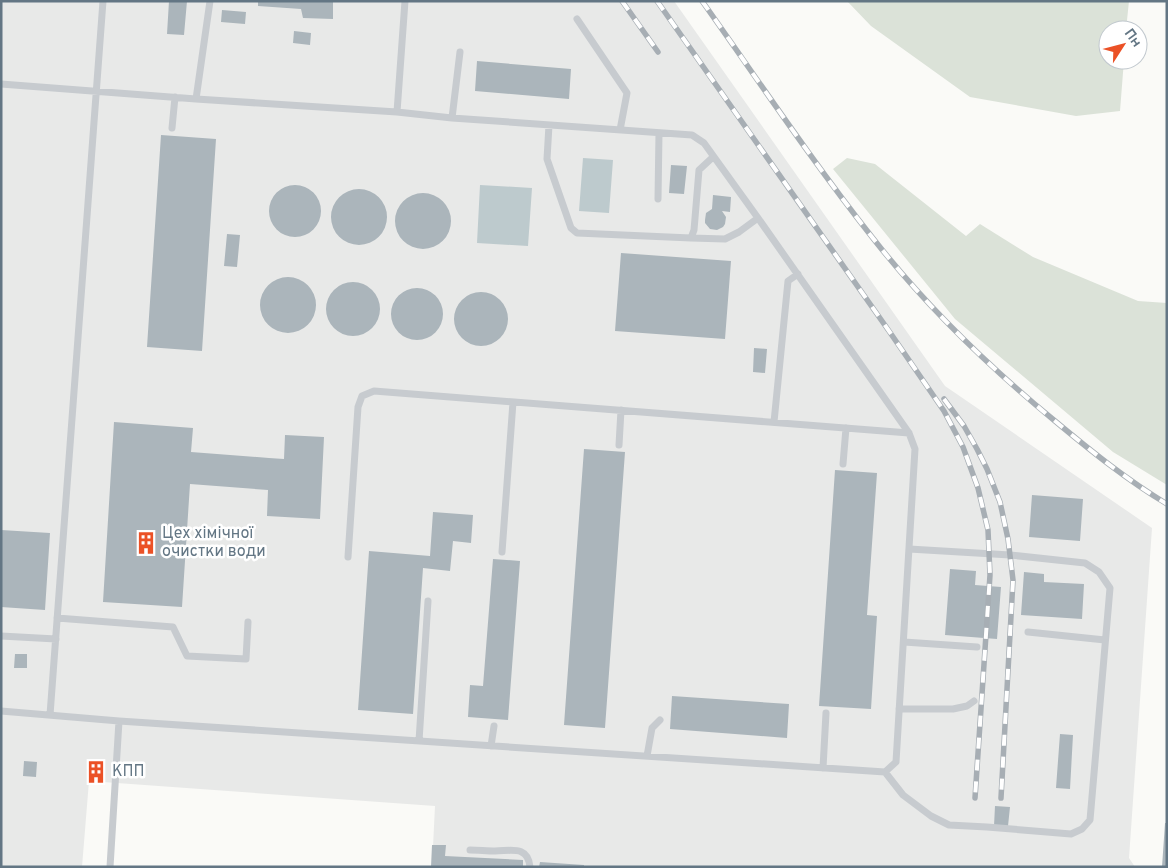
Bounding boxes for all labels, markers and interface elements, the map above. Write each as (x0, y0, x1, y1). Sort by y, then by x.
north arrow (1098, 20, 1148, 70)
text: Пн (1120, 26, 1145, 51)
place label: Цех хімічної очистки води (162, 524, 266, 562)
building icon: Цех хімічної очистки води (133, 530, 159, 556)
building icon: КПП (83, 759, 109, 785)
place label: КПП (112, 762, 145, 782)

